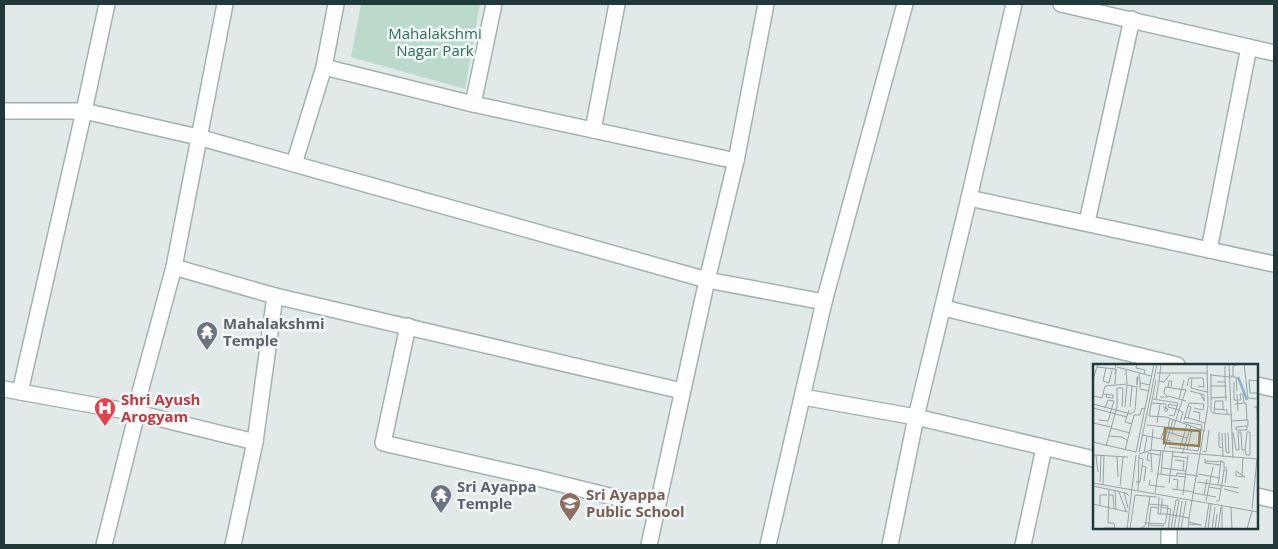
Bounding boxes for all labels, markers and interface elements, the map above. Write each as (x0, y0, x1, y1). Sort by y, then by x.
park label: Mahalakshmi Nagar Park (388, 23, 482, 60)
place label: Mahalakshmi Temple (223, 313, 325, 350)
temple icon: Mahalakshmi Temple (195, 320, 219, 351)
inset map (1093, 364, 1258, 529)
place label: Shri Ayush Arogyam (121, 389, 200, 426)
hospital icon: Shri Ayush Arogyam (93, 396, 117, 427)
place label: Sri Ayappa Temple (457, 476, 537, 513)
temple icon: Sri Ayappa Temple (429, 483, 453, 514)
place label: Sri Ayappa Public School (586, 484, 685, 521)
school or university icon: Sri Ayappa Public School (558, 491, 582, 522)

